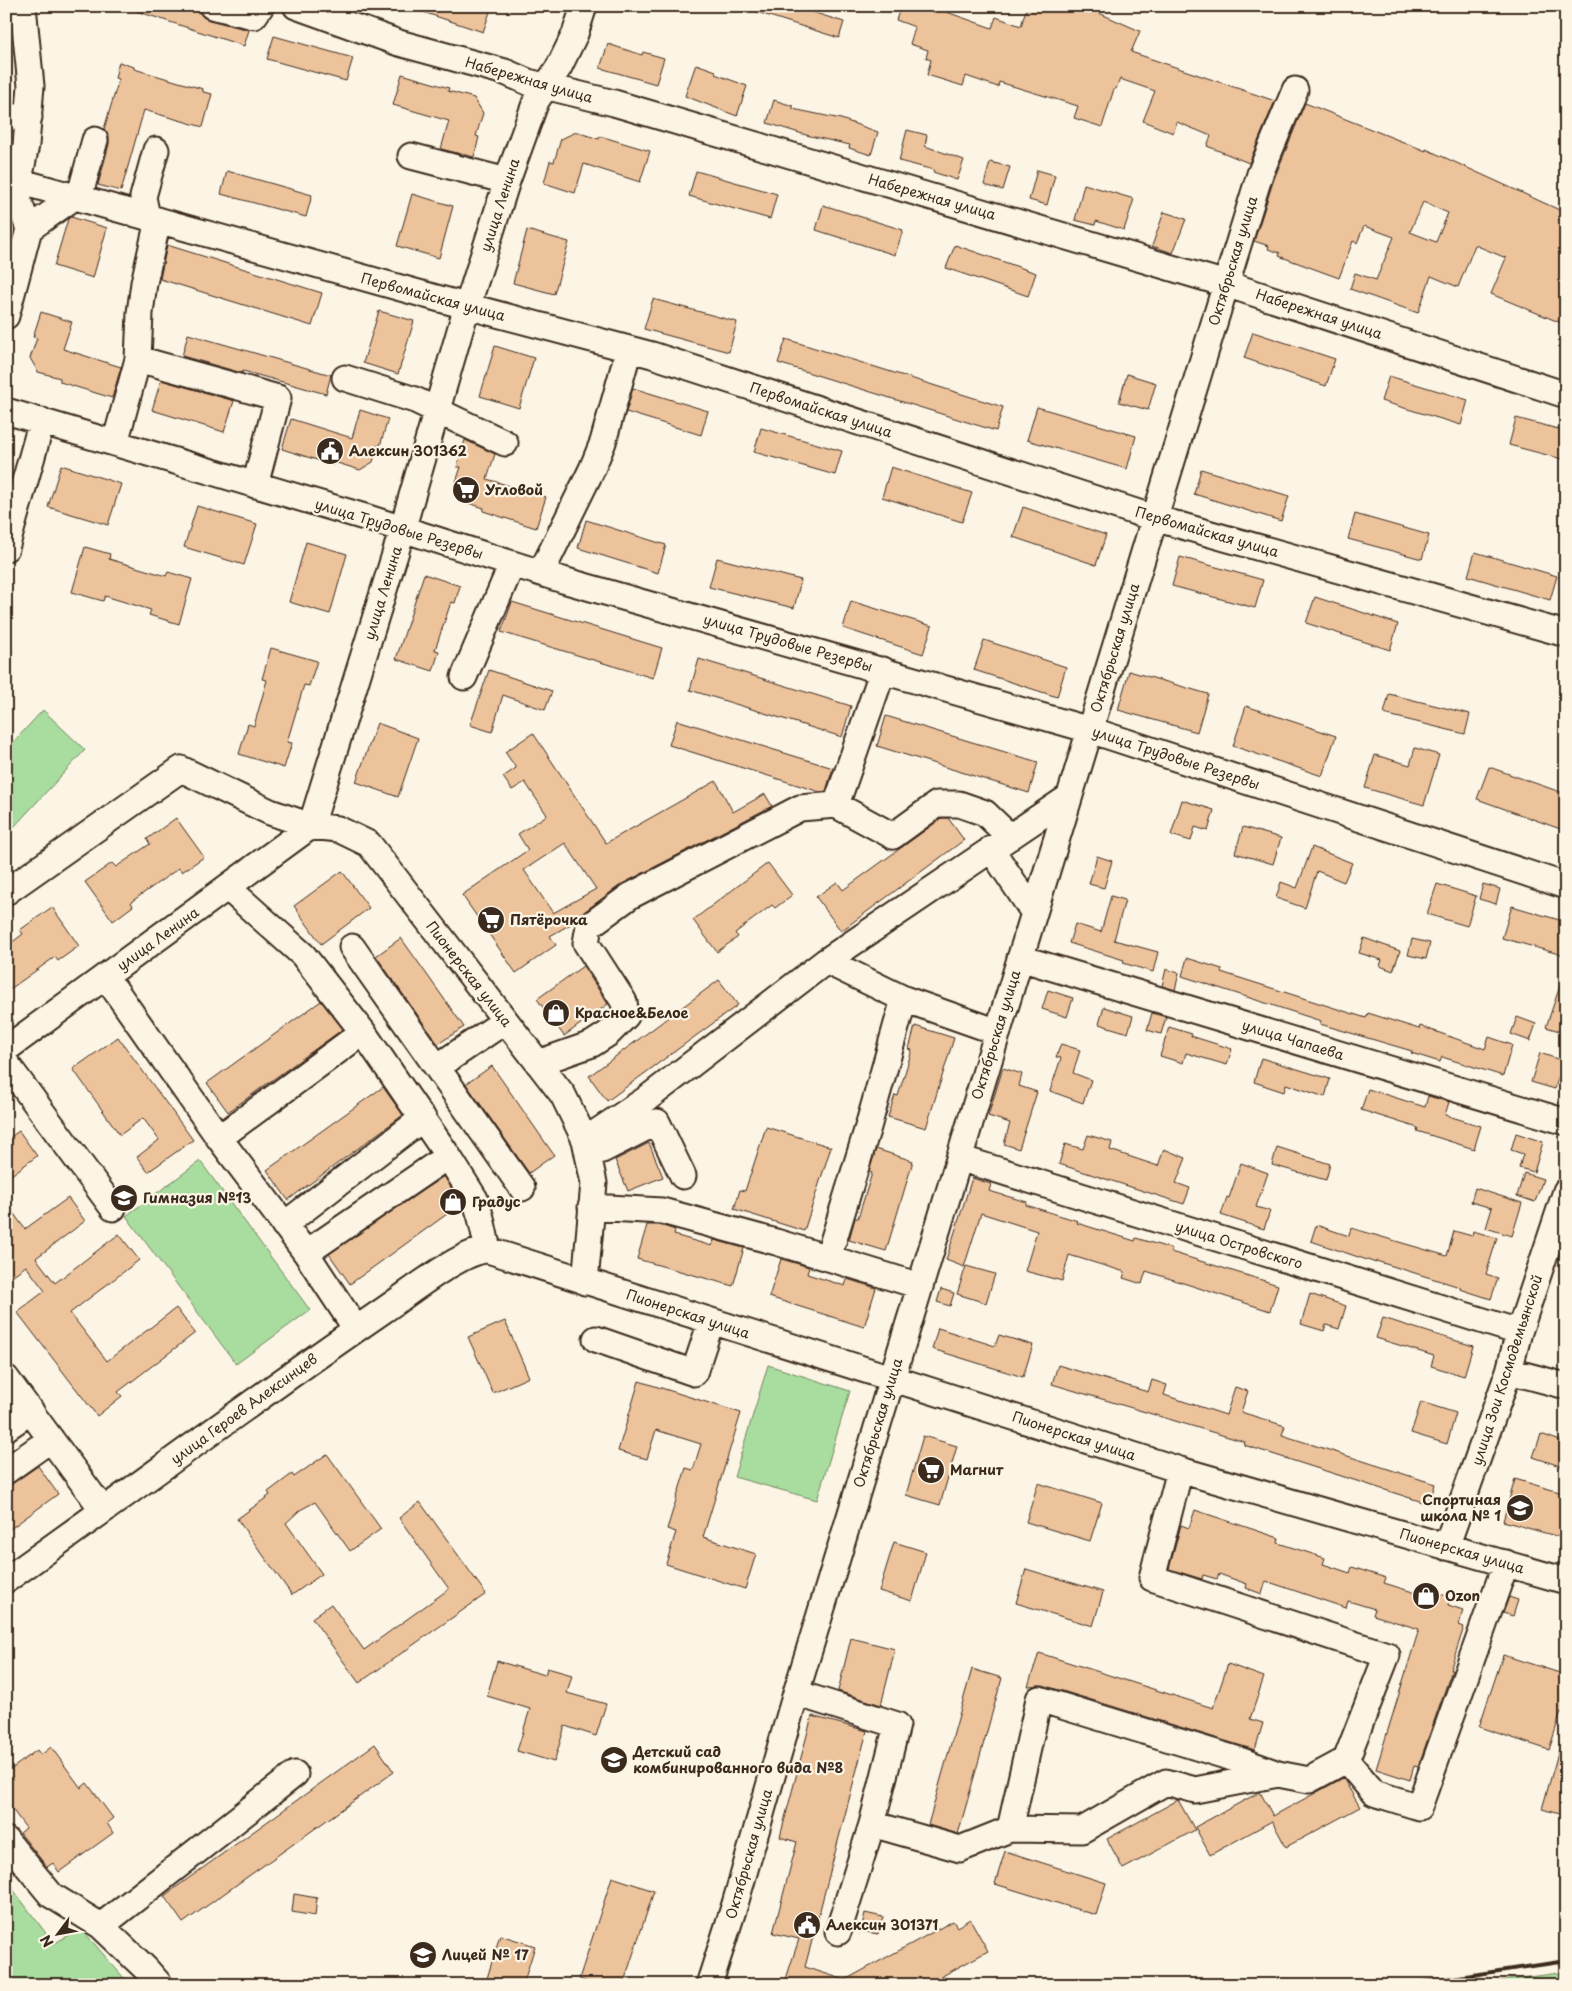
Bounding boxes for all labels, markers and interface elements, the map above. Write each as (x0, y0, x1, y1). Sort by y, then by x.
street label: Набережная улица (463, 51, 596, 108)
street label: улица Ленина (475, 155, 525, 254)
street label: Набережная улица (866, 168, 999, 225)
street label: Октябрьская улица (1203, 193, 1262, 328)
street label: Первомайская улица (359, 267, 508, 326)
street label: Набережная улица (1253, 283, 1385, 344)
street label: Первомайская улица (747, 377, 895, 443)
public building icon: Алексин 301362 (315, 436, 345, 466)
place label: Алексин 301362 (349, 440, 467, 461)
supermarket icon: Угловой (451, 475, 481, 505)
place label: Угловой (484, 479, 543, 500)
street label: улица Трудовые Резервы (312, 493, 486, 564)
street label: Первомайская улица (1133, 501, 1282, 562)
street label: улица Ленина (358, 543, 407, 642)
street label: Октябрьская улица (1085, 580, 1144, 715)
street label: улица Трудовые Резервы (701, 608, 875, 677)
street label: улица Трудовые Резервы (1090, 721, 1263, 795)
street label: улица Ленина (112, 901, 203, 976)
supermarket icon: Пятёрочка (476, 905, 506, 935)
place label: Пятёрочка (510, 909, 588, 930)
street label: Пионерская улица (421, 916, 517, 1031)
street label: Октябрьская улица (966, 967, 1025, 1102)
shop icon: Красное&Белое (541, 998, 571, 1028)
place label: Красное&Белое (575, 1002, 689, 1023)
street label: улица Чапаева (1240, 1014, 1347, 1065)
school or university icon: Гимназия №13 (109, 1183, 139, 1213)
place label: Гимназия №13 (143, 1187, 251, 1208)
shop icon: Градус (438, 1187, 468, 1217)
place label: Градус (472, 1191, 521, 1212)
street label: улица Островского (1173, 1215, 1306, 1274)
street label: улица Зои Космодемьянской (1466, 1272, 1547, 1468)
street label: Пионерская улица (624, 1284, 753, 1343)
street label: улица Героев Алексинцев (166, 1348, 321, 1469)
street label: Октябрьская улица (848, 1355, 907, 1490)
street label: Пионерская улица (1010, 1406, 1139, 1465)
supermarket icon: Магнит (916, 1455, 946, 1485)
place label: Магнит (950, 1459, 1004, 1480)
place label: Спортиная школа № 1 (1420, 1489, 1501, 1526)
school or university icon: Спортиная школа № 1 (1505, 1493, 1535, 1523)
street label: Пионерская улица (1397, 1523, 1527, 1578)
shop icon: Ozon (1411, 1581, 1441, 1611)
place label: Ozon (1445, 1585, 1480, 1606)
place label: Детский сад комбинированного вида №8 (632, 1741, 844, 1778)
school or university icon: Детский сад комбинированного вида №8 (599, 1745, 629, 1775)
street label: Октябрьская улица (720, 1786, 777, 1921)
north arrow (32, 1908, 82, 1958)
public building icon: Алексин 301371 (792, 1910, 822, 1940)
place label: Алексин 301371 (826, 1914, 938, 1935)
text: N (35, 1931, 58, 1951)
school or university icon: Лицей № 17 (408, 1940, 438, 1970)
place label: Лицей № 17 (442, 1944, 529, 1965)

